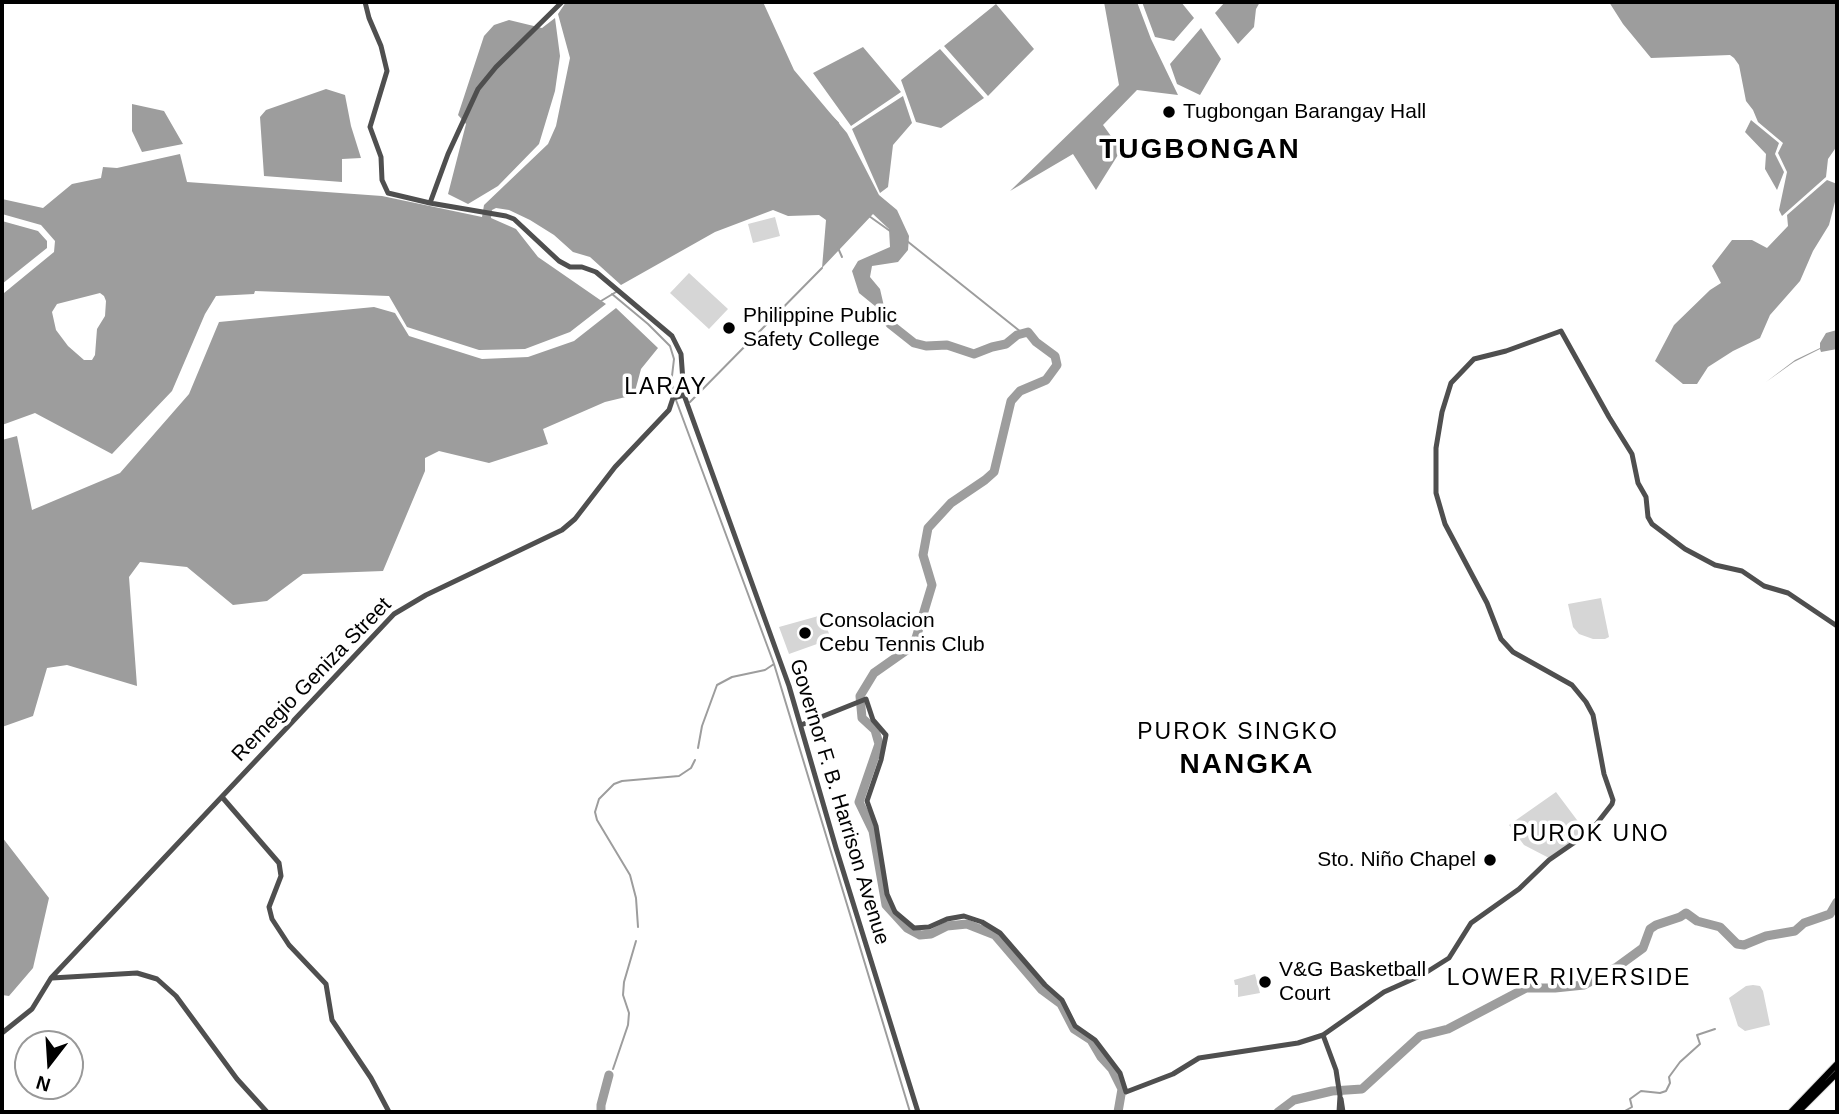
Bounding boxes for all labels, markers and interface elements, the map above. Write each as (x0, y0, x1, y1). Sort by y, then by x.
place label: Tugbongan Barangay Hall (1183, 99, 1426, 125)
marker: Tugbongan Barangay Hall (1161, 104, 1177, 120)
district label: TUGBONGAN (1100, 133, 1300, 167)
place label: Philippine Public Safety College (743, 303, 897, 353)
marker: Philippine Public Safety College (721, 320, 737, 336)
district label: LARAY (625, 374, 707, 402)
street label: Remegio Geniza Street (227, 593, 397, 767)
place label: Consolacion Cebu Tennis Club (819, 608, 985, 658)
marker: Consolacion Cebu Tennis Club (797, 625, 813, 641)
street label: Governor F. B. Harrison Avenue (783, 656, 895, 948)
district label: PUROK SINGKO (1139, 719, 1337, 747)
district label: NANGKA (1180, 748, 1314, 782)
district label: PUROK UNO (1513, 821, 1669, 849)
place label: Sto. Niño Chapel (1317, 847, 1476, 873)
marker: Sto. Niño Chapel (1482, 852, 1498, 868)
place label: V&G Basketball Court (1279, 957, 1426, 1007)
district label: LOWER RIVERSIDE (1449, 965, 1689, 993)
marker: V&G Basketball Court (1257, 974, 1273, 990)
north arrow (14, 1030, 84, 1100)
text: N (34, 1072, 53, 1096)

